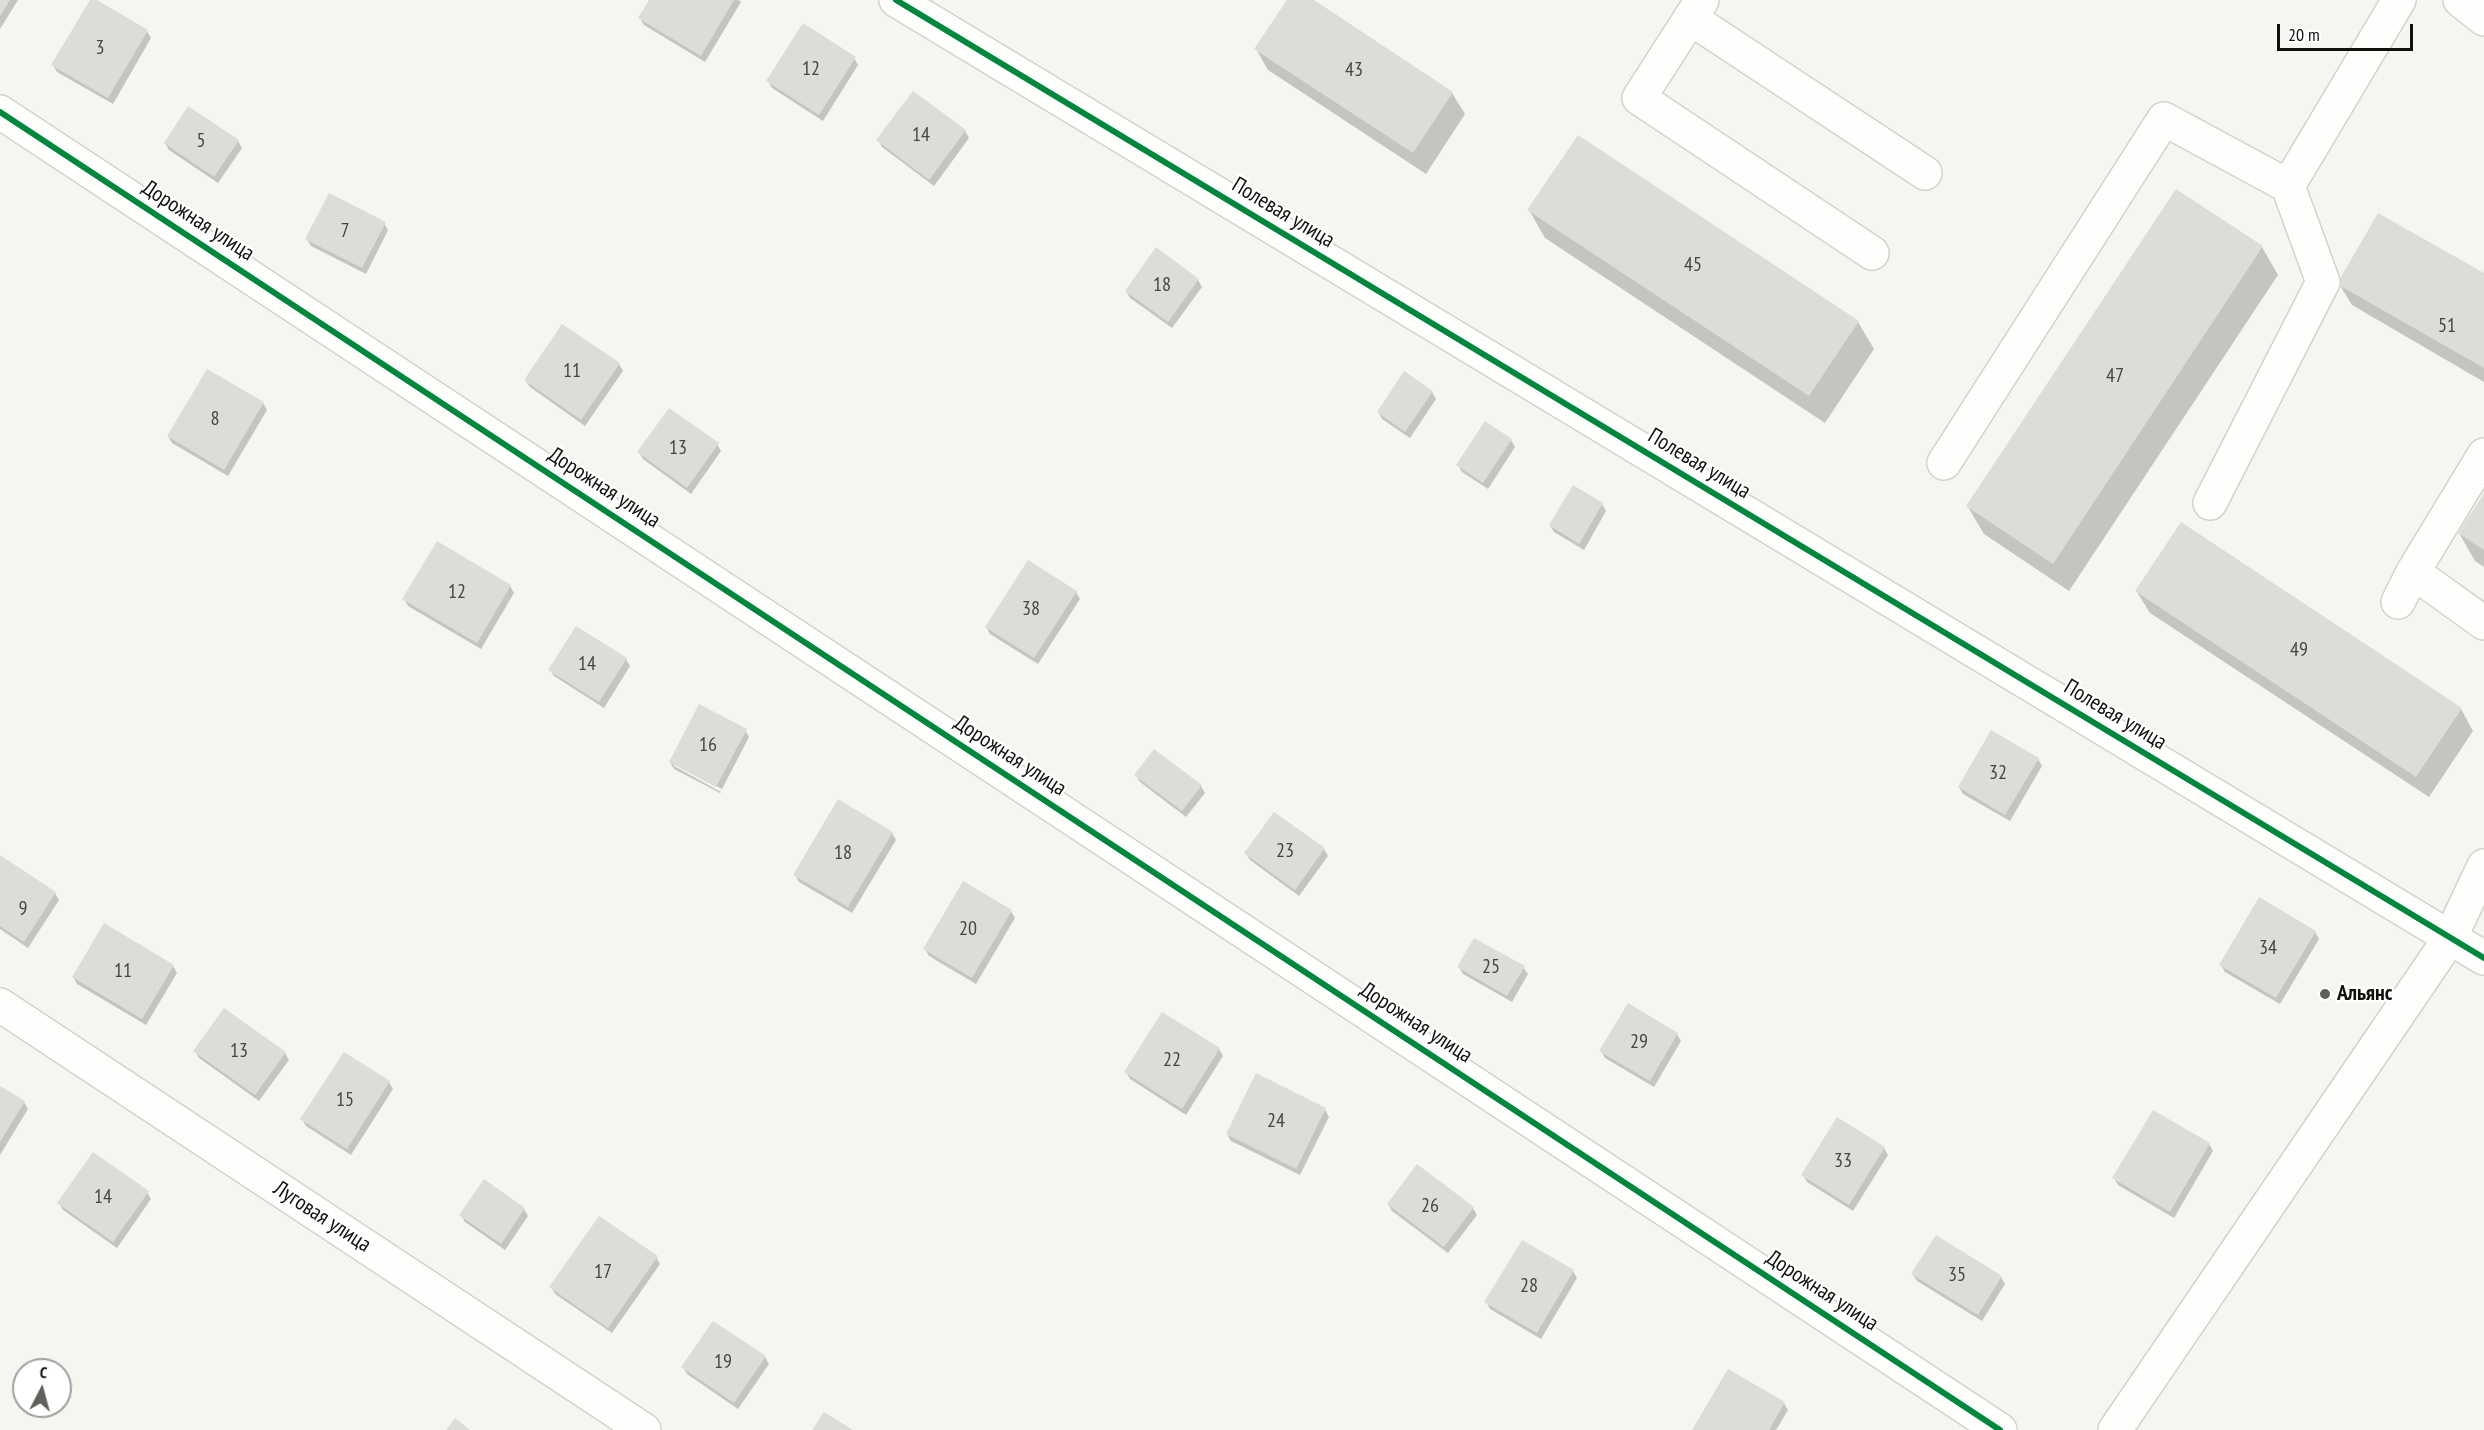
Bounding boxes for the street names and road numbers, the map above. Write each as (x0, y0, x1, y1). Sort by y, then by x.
street label: Полевая улица (1227, 172, 1339, 254)
street label: Дорожная улица (137, 175, 259, 267)
street label: Полевая улица (1643, 423, 1755, 505)
street label: Дорожная улица (543, 442, 665, 534)
street label: Полевая улица (2059, 674, 2171, 756)
street label: Дорожная улица (949, 710, 1071, 802)
street label: Дорожная улица (1355, 977, 1477, 1069)
street label: Луговая улица (268, 1176, 376, 1258)
street label: Дорожная улица (1761, 1245, 1883, 1337)

